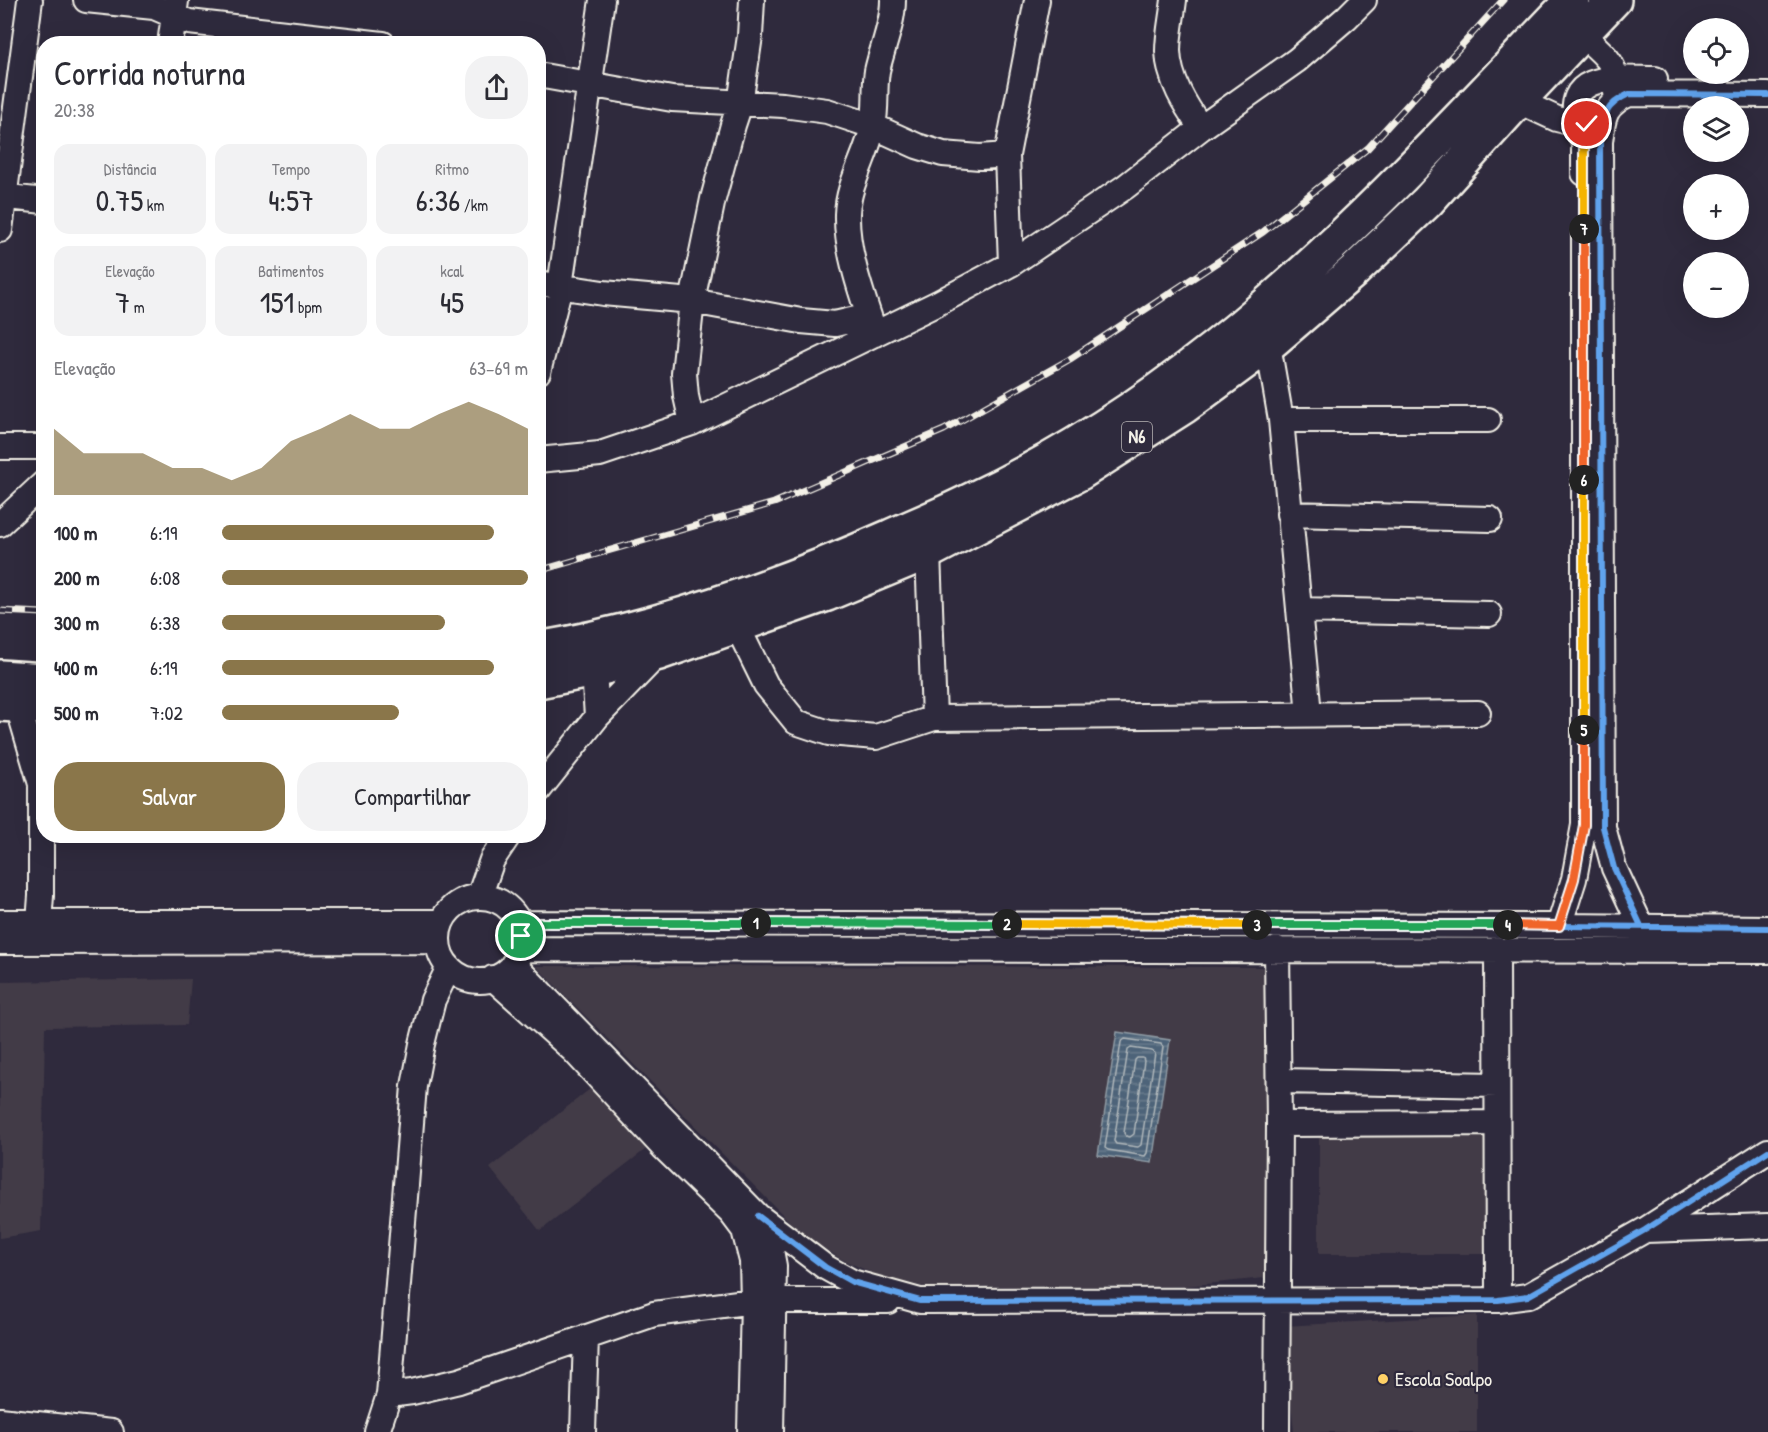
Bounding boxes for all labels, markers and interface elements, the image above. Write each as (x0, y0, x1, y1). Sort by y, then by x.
map controls (1683, 18, 1749, 318)
button: locate (1683, 18, 1749, 84)
text: Corrida noturna (54, 51, 245, 95)
button: share (465, 56, 528, 119)
text: 20:38 (54, 96, 95, 123)
button: layers (1683, 96, 1749, 162)
pin (1561, 98, 1612, 149)
icon: check (1570, 107, 1603, 140)
text: Distância (104, 158, 156, 180)
text: Tempo (272, 158, 310, 180)
text: Ritmo (435, 158, 469, 180)
button: + (1683, 174, 1749, 240)
text: 0.75 (96, 180, 143, 220)
text: 4:57 (268, 180, 314, 220)
text: 6:36 (416, 180, 460, 220)
text: km (143, 194, 164, 216)
text: /km (460, 194, 488, 216)
pin: 7 (1569, 214, 1599, 244)
text: 7 (1580, 218, 1588, 240)
button: − (1683, 252, 1749, 318)
text: Elevação (105, 260, 155, 282)
text: Batimentos (258, 260, 324, 282)
text: kcal (440, 260, 464, 282)
text: 7 (115, 282, 130, 322)
text: 151 (260, 282, 294, 322)
text: 45 (440, 282, 464, 322)
text: m (130, 296, 145, 318)
text: bpm (294, 296, 322, 318)
text: Elevação (54, 354, 116, 381)
text: 63–69 m (469, 354, 528, 381)
road number: N6 (1122, 422, 1152, 452)
pin: 6 (1569, 465, 1599, 495)
text: 6 (1581, 469, 1587, 491)
text: 100 m (54, 519, 97, 546)
text: 6:19 (150, 519, 177, 546)
text: 200 m (54, 564, 99, 591)
text: 6:08 (150, 564, 180, 591)
text: 300 m (54, 609, 99, 636)
text: 6:38 (150, 609, 180, 636)
text: 400 m (54, 654, 98, 681)
text: 6:19 (150, 654, 177, 681)
text: 500 m (54, 699, 99, 726)
text: 7:02 (150, 699, 183, 726)
pin: 5 (1569, 715, 1599, 745)
text: 5 (1581, 719, 1587, 741)
button: Salvar (54, 762, 285, 831)
button: Compartilhar (297, 762, 528, 831)
pin: 1 (741, 908, 771, 938)
pin: 2 (992, 909, 1022, 939)
pin (495, 910, 546, 961)
pin: 3 (1242, 910, 1272, 940)
pin: 4 (1493, 910, 1523, 940)
text: 1 (753, 912, 759, 934)
text: 2 (1003, 913, 1011, 935)
text: 3 (1253, 914, 1261, 936)
text: 4 (1505, 914, 1511, 936)
icon: arrive (504, 919, 537, 952)
place label: Escola Soalpo (1395, 1365, 1492, 1392)
marker: Escola Soalpo (1376, 1372, 1390, 1386)

